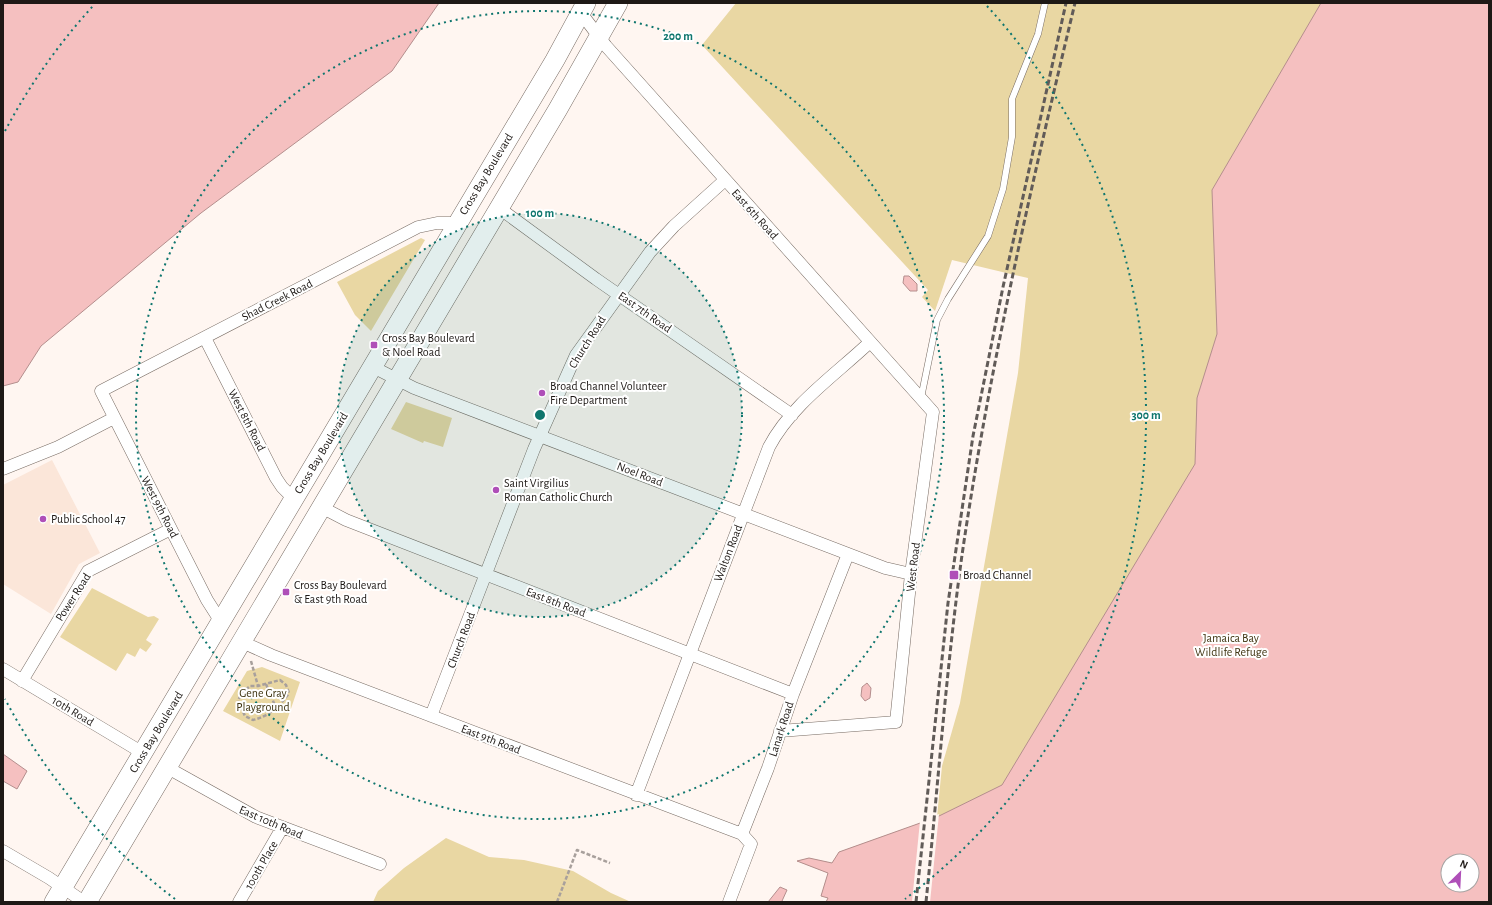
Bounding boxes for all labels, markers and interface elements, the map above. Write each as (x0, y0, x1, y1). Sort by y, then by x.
text: 200 m (663, 30, 693, 42)
street label: Cross Bay Boulevard (457, 131, 516, 217)
street label: East 6th Road (729, 187, 781, 241)
text: 100 m (526, 207, 554, 219)
street label: Shad Creek Road (240, 277, 314, 323)
street label: East 7th Road (616, 289, 674, 335)
street label: Church Road (566, 314, 608, 370)
place label: Cross Bay Boulevard & Noel Road (382, 332, 475, 358)
marker: Cross Bay Boulevard & Noel Road (369, 340, 379, 350)
place label: Broad Channel Volunteer Fire Department (550, 380, 666, 406)
street label: West 8th Road (226, 387, 268, 453)
marker: Broad Channel Volunteer Fire Department (537, 388, 547, 398)
centre of rings (533, 408, 547, 422)
text: 300 m (1131, 409, 1161, 421)
street label: Cross Bay Boulevard (292, 410, 351, 496)
street label: Noel Road (615, 460, 665, 488)
street label: West 9th Road (139, 474, 181, 540)
place label: Saint Virgilius Roman Catholic Church (504, 477, 613, 503)
marker: Saint Virgilius Roman Catholic Church (491, 485, 501, 495)
place label: Public School 47 (51, 513, 126, 525)
marker: Public School 47 (38, 514, 48, 524)
street label: Walton Road (712, 523, 744, 583)
street label: West Road (904, 542, 922, 592)
marker: Broad Channel (948, 569, 960, 581)
place label: Broad Channel (963, 569, 1031, 581)
street label: Power Road (53, 571, 93, 623)
place label: Cross Bay Boulevard & East 9th Road (294, 579, 387, 605)
street label: East 8th Road (524, 585, 588, 619)
marker: Cross Bay Boulevard & East 9th Road (281, 587, 291, 597)
street label: Church Road (445, 610, 477, 670)
park label: Jamaica Bay Wildlife Refuge (1195, 632, 1267, 658)
park label: Gene Gray Playground (236, 687, 290, 714)
street label: Cross Bay Boulevard (127, 689, 186, 775)
street label: 10th Road (50, 694, 96, 728)
street label: Lanark Road (766, 700, 796, 758)
street label: East 9th Road (459, 722, 523, 756)
street label: East 10th Road (237, 803, 305, 841)
street label: 100th Place (242, 839, 280, 891)
north arrow (1440, 853, 1480, 893)
text: N (1458, 858, 1470, 871)

